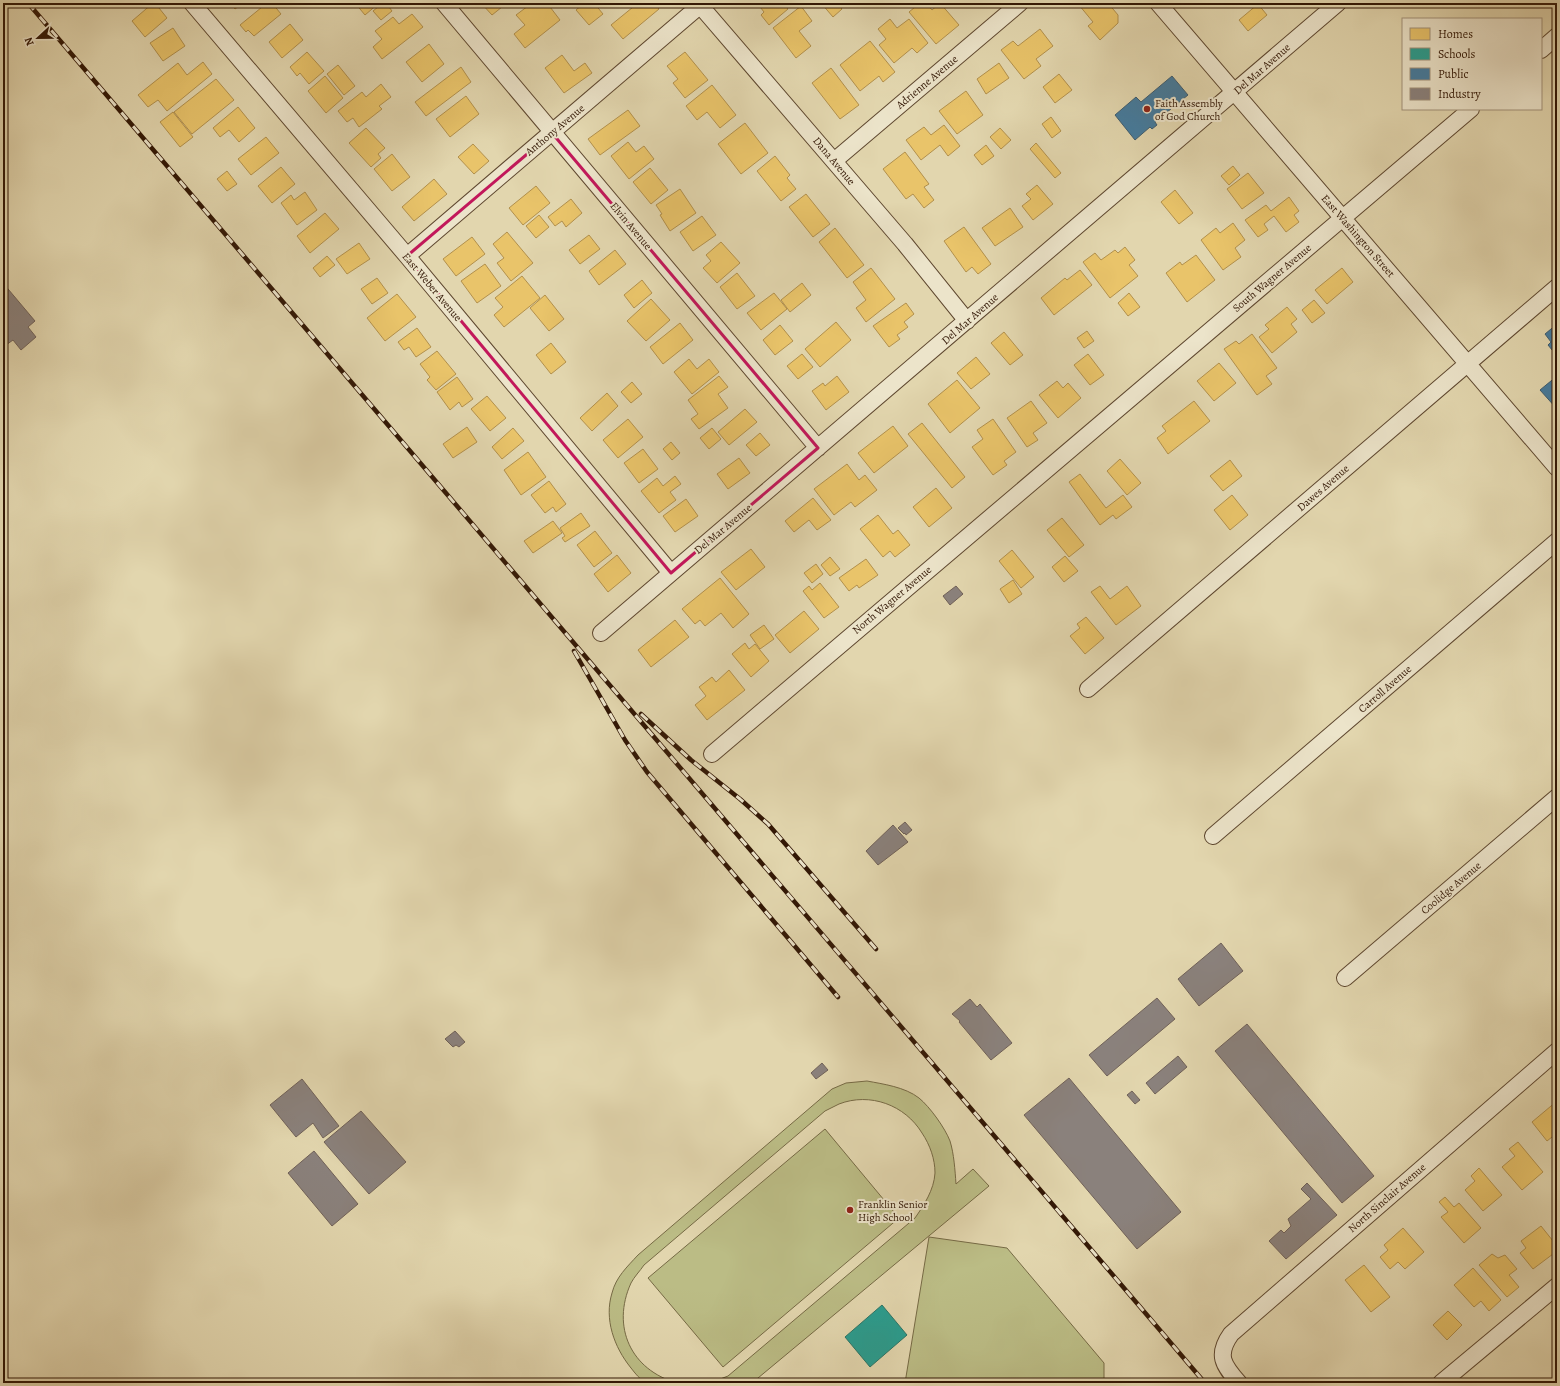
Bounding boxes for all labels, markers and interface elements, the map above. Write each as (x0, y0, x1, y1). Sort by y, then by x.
north arrow (18, 18, 58, 58)
legend (1402, 18, 1542, 110)
text: Homes (1438, 26, 1473, 42)
text: N (21, 35, 38, 48)
street label: Del Mar Avenue (1230, 40, 1294, 98)
text: Schools (1438, 46, 1475, 62)
street label: Adrienne Avenue (892, 52, 961, 113)
text: Public (1438, 66, 1469, 82)
text: Industry (1438, 86, 1481, 102)
place label: Faith Assembly of God Church (1155, 96, 1223, 124)
street label: Anthony Avenue (522, 101, 588, 160)
marker: Faith Assembly of God Church (1142, 104, 1152, 114)
street label: Dana Avenue (809, 134, 859, 188)
street label: East Washington Street (1318, 191, 1398, 281)
street label: Elvin Avenue (607, 199, 655, 253)
street label: South Wagner Avenue (1229, 240, 1315, 316)
street label: East Weber Avenue (399, 249, 465, 325)
street label: Del Mar Avenue (938, 290, 1002, 348)
street label: Dawes Avenue (1294, 461, 1352, 515)
street label: Del Mar Avenue (691, 500, 755, 558)
street label: North Wagner Avenue (849, 562, 935, 638)
street label: Carroll Avenue (1355, 662, 1415, 716)
street label: Coolidge Avenue (1418, 858, 1484, 918)
street label: North Sinclair Avenue (1345, 1160, 1429, 1236)
place label: Franklin Senior High School (858, 1197, 928, 1225)
marker: Franklin Senior High School (845, 1205, 855, 1215)

